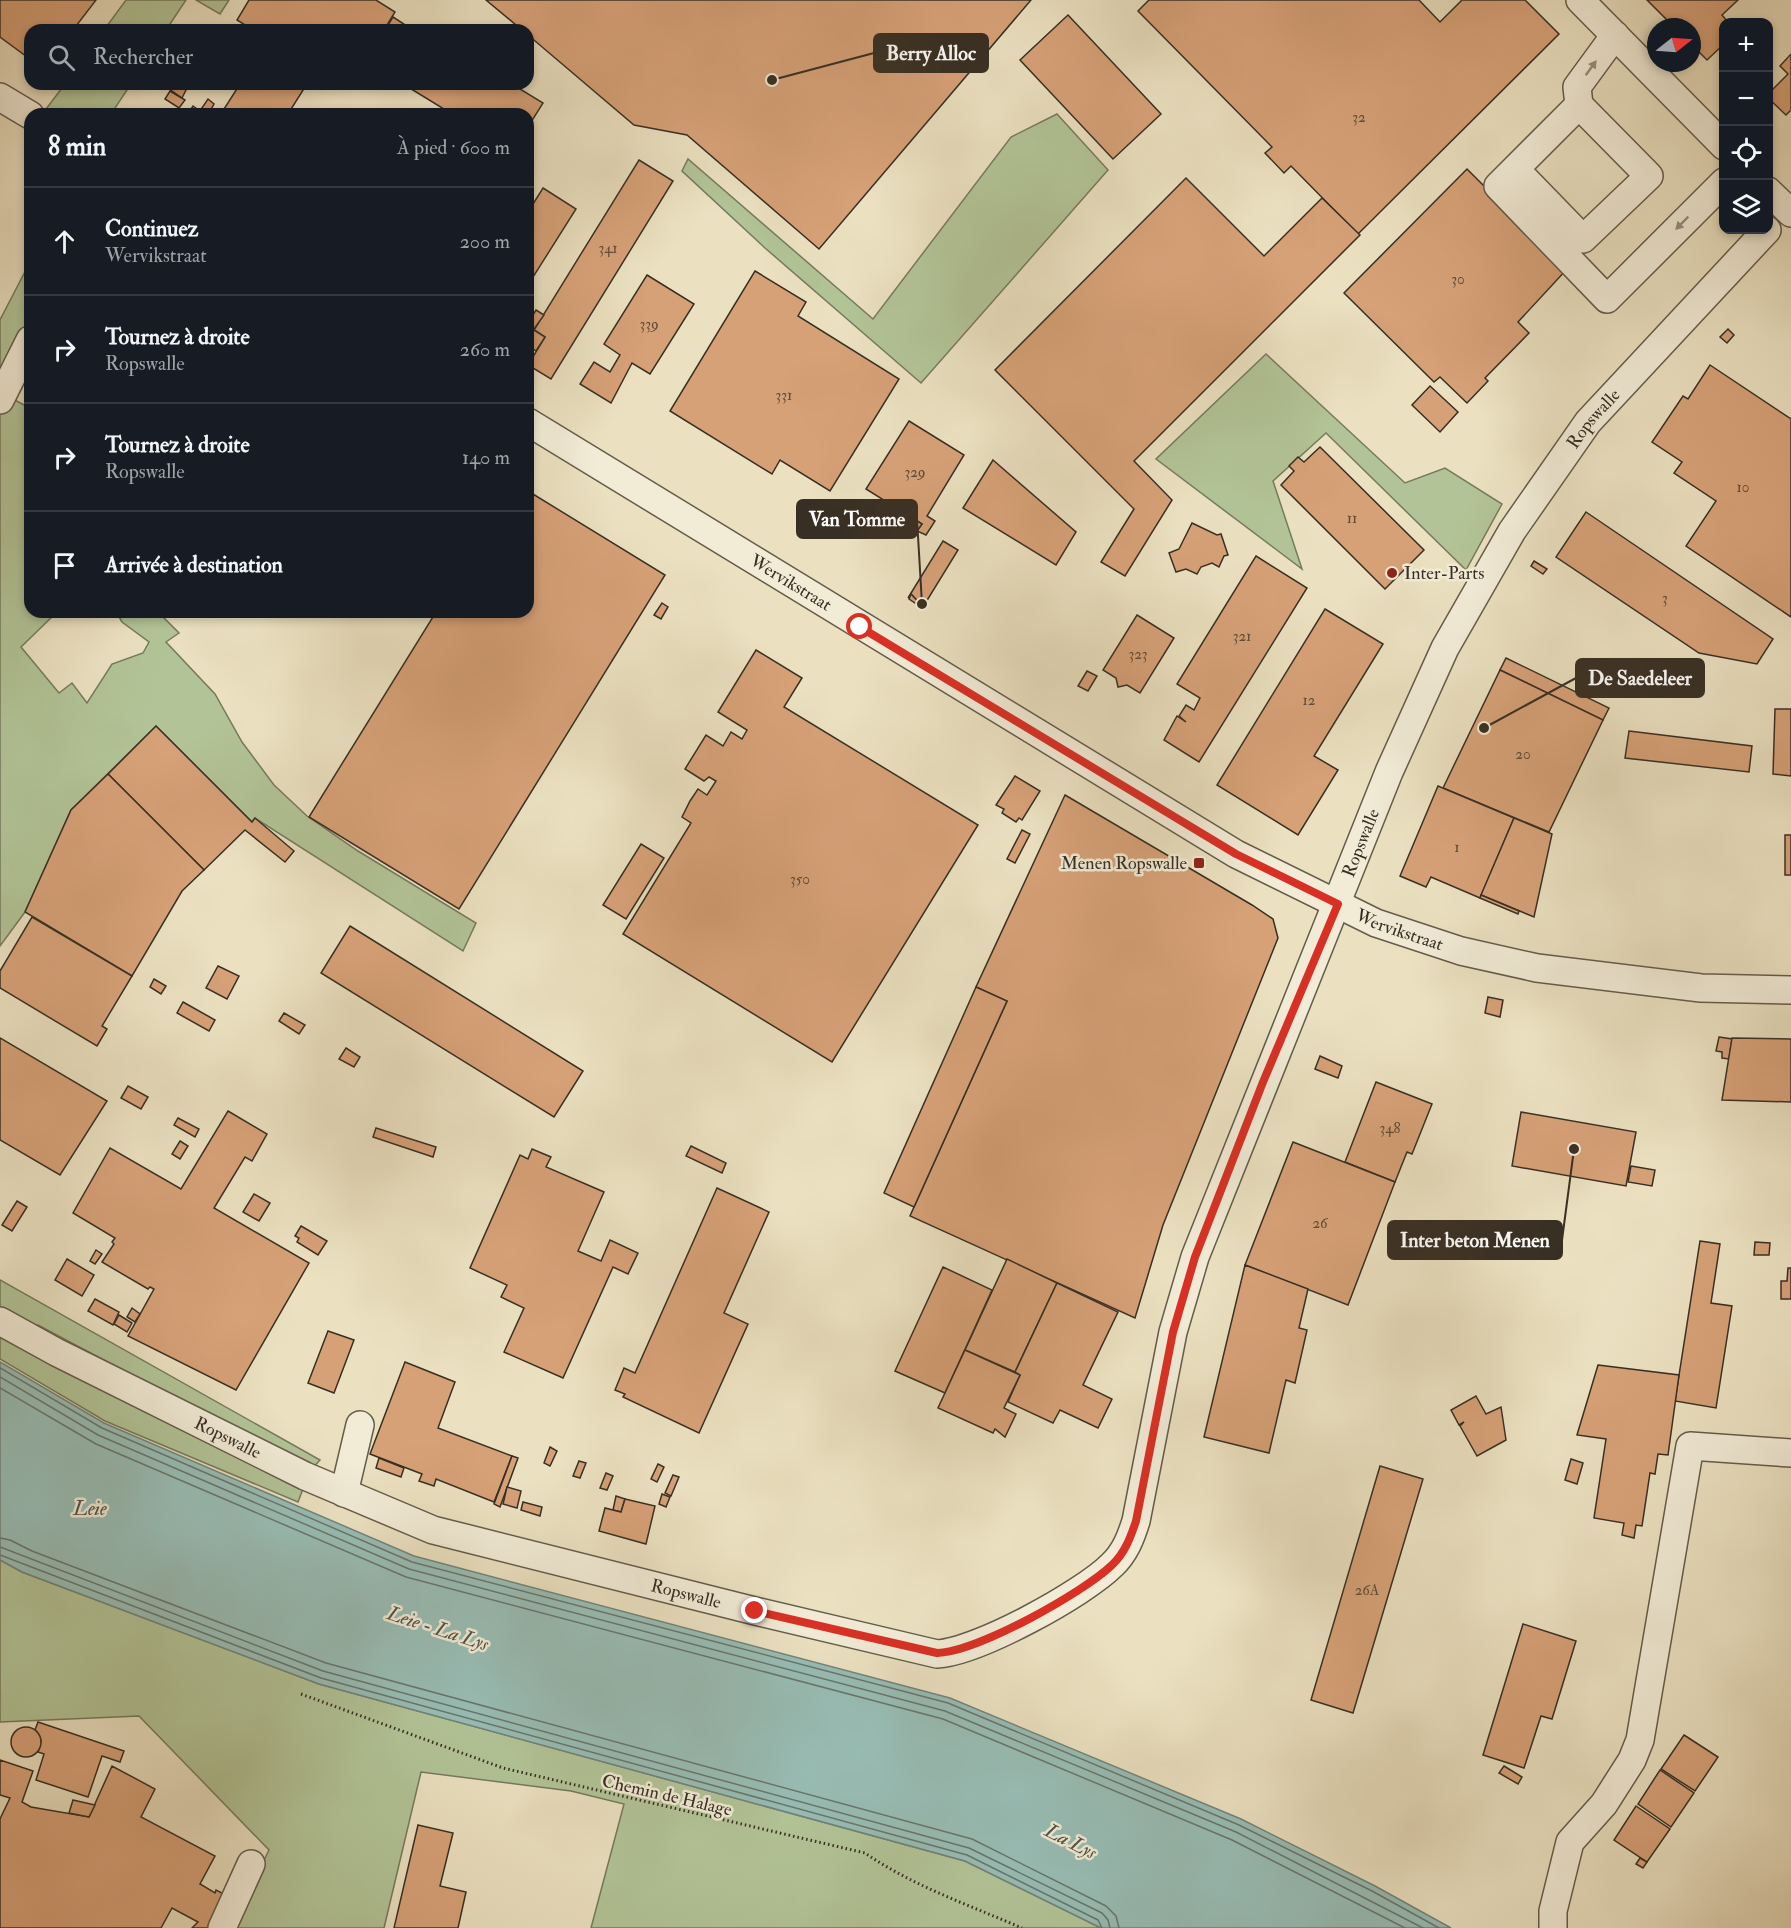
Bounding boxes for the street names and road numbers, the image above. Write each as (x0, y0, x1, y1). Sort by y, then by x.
street label: Ropswalle (1562, 384, 1626, 453)
street label: Wervikstraat (745, 549, 836, 617)
street label: Ropswalle (1337, 805, 1385, 881)
street label: Wervikstraat (1351, 903, 1446, 956)
street label: Ropswalle (190, 1412, 265, 1465)
street label: Ropswalle (648, 1574, 724, 1614)
street label: Chemin de Halage (600, 1769, 735, 1822)

